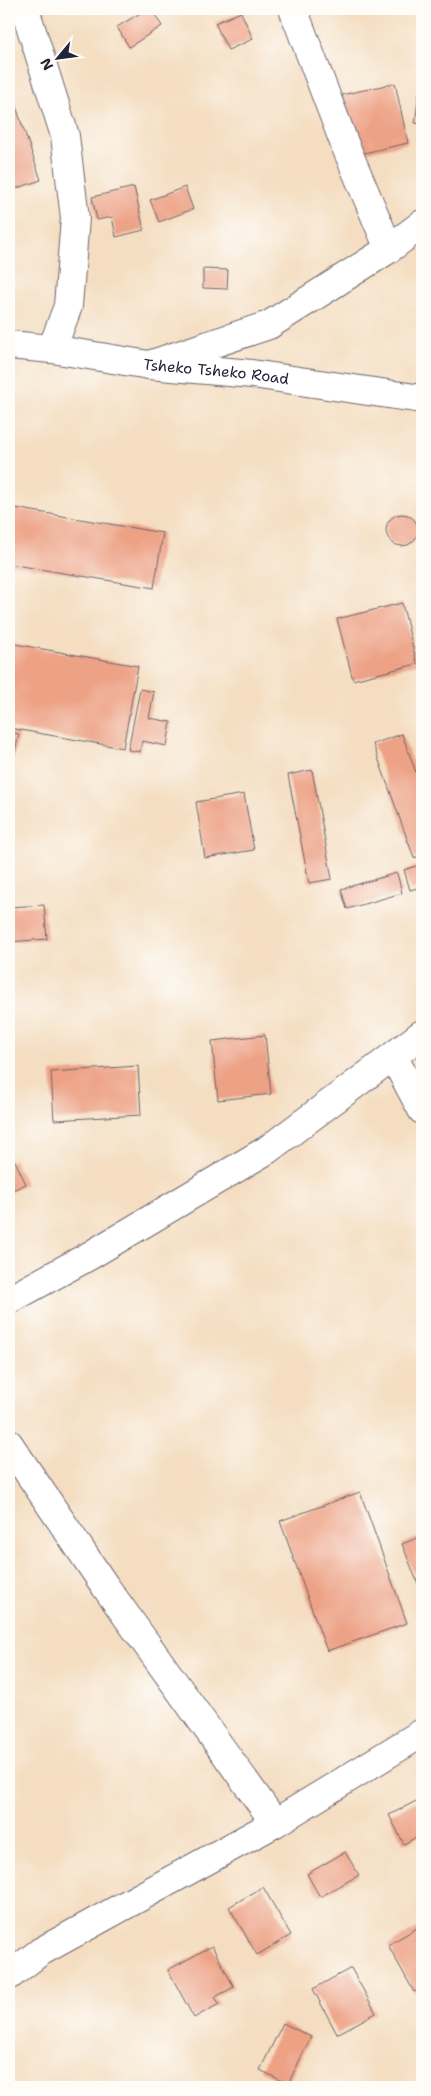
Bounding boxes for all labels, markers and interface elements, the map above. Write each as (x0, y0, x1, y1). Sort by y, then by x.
north arrow (32, 32, 82, 82)
text: N (36, 55, 57, 74)
street label: Tsheko Tsheko Road (142, 354, 291, 389)

